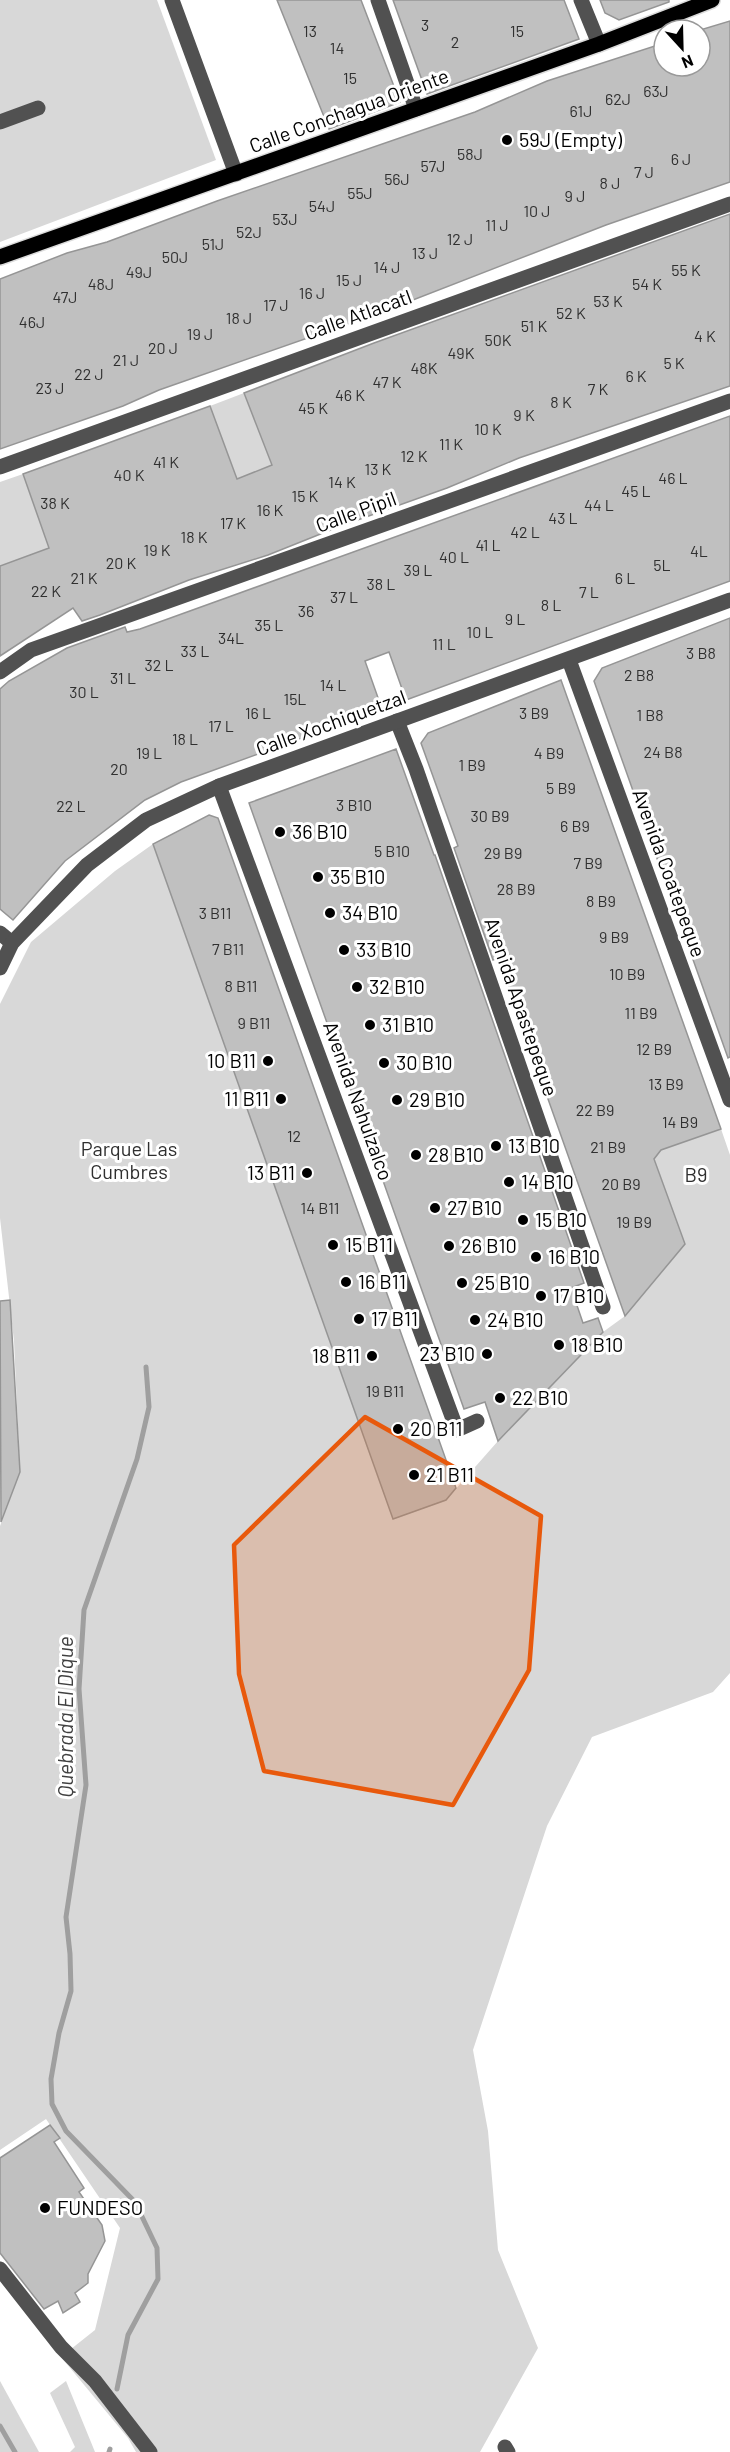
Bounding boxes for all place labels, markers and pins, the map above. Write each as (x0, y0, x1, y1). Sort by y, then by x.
place label: 59J (Empty) (519, 127, 623, 151)
marker: 59J (Empty) (500, 133, 514, 147)
place label: 36 B10 (292, 819, 347, 843)
marker: 36 B10 (273, 825, 287, 839)
place label: 35 B10 (330, 864, 385, 888)
marker: 35 B10 (311, 870, 325, 884)
place label: 34 B10 (342, 900, 398, 924)
marker: 34 B10 (323, 906, 337, 920)
place label: 33 B10 (356, 937, 411, 961)
marker: 33 B10 (337, 943, 351, 957)
place label: 32 B10 (369, 974, 425, 998)
marker: 32 B10 (350, 980, 364, 994)
place label: 31 B10 (382, 1012, 434, 1036)
marker: 31 B10 (363, 1018, 377, 1032)
place label: 10 B11 (207, 1048, 256, 1072)
place label: 30 B10 (396, 1050, 452, 1074)
marker: 10 B11 (261, 1054, 275, 1068)
marker: 30 B10 (377, 1056, 391, 1070)
place label: 11 B11 (224, 1086, 269, 1110)
place label: 29 B10 (409, 1087, 465, 1111)
marker: 11 B11 (274, 1092, 288, 1106)
marker: 29 B10 (390, 1093, 404, 1107)
place label: 13 B10 (508, 1133, 560, 1157)
marker: 13 B10 (489, 1139, 503, 1153)
place label: 28 B10 (428, 1142, 484, 1166)
marker: 28 B10 (409, 1148, 423, 1162)
place label: 13 B11 (247, 1160, 295, 1184)
marker: 13 B11 (300, 1166, 314, 1180)
place label: 14 B10 (521, 1169, 574, 1193)
marker: 14 B10 (502, 1175, 516, 1189)
place label: 27 B10 (447, 1195, 502, 1219)
marker: 27 B10 (428, 1201, 442, 1215)
place label: 15 B10 (535, 1207, 587, 1231)
marker: 15 B10 (516, 1213, 530, 1227)
place label: 15 B11 (345, 1232, 393, 1256)
place label: 26 B10 (461, 1233, 517, 1257)
marker: 15 B11 (326, 1238, 340, 1252)
marker: 26 B10 (442, 1239, 456, 1253)
place label: 16 B10 (548, 1244, 600, 1268)
marker: 16 B10 (529, 1250, 543, 1264)
place label: 16 B11 (358, 1269, 406, 1293)
place label: 25 B10 (474, 1270, 530, 1294)
marker: 16 B11 (339, 1275, 353, 1289)
marker: 25 B10 (455, 1276, 469, 1290)
place label: 17 B10 (553, 1283, 604, 1307)
marker: 17 B10 (534, 1289, 548, 1303)
place label: 17 B11 (371, 1306, 418, 1330)
place label: 24 B10 (487, 1307, 544, 1331)
marker: 17 B11 (352, 1312, 366, 1326)
marker: 24 B10 (468, 1313, 482, 1327)
place label: 18 B10 (571, 1332, 623, 1356)
marker: 18 B10 (552, 1338, 566, 1352)
place label: 23 B10 (419, 1341, 475, 1365)
place label: 18 B11 (312, 1343, 360, 1367)
marker: 23 B10 (480, 1347, 494, 1361)
marker: 18 B11 (365, 1349, 379, 1363)
place label: 22 B10 (512, 1385, 568, 1409)
marker: 22 B10 (493, 1391, 507, 1405)
place label: 20 B11 (410, 1416, 463, 1440)
marker: 20 B11 (391, 1422, 405, 1436)
place label: 21 B11 (426, 1462, 474, 1486)
marker: 21 B11 (407, 1468, 421, 1482)
place label: FUNDESO (57, 2195, 143, 2219)
marker: FUNDESO (38, 2201, 52, 2215)

